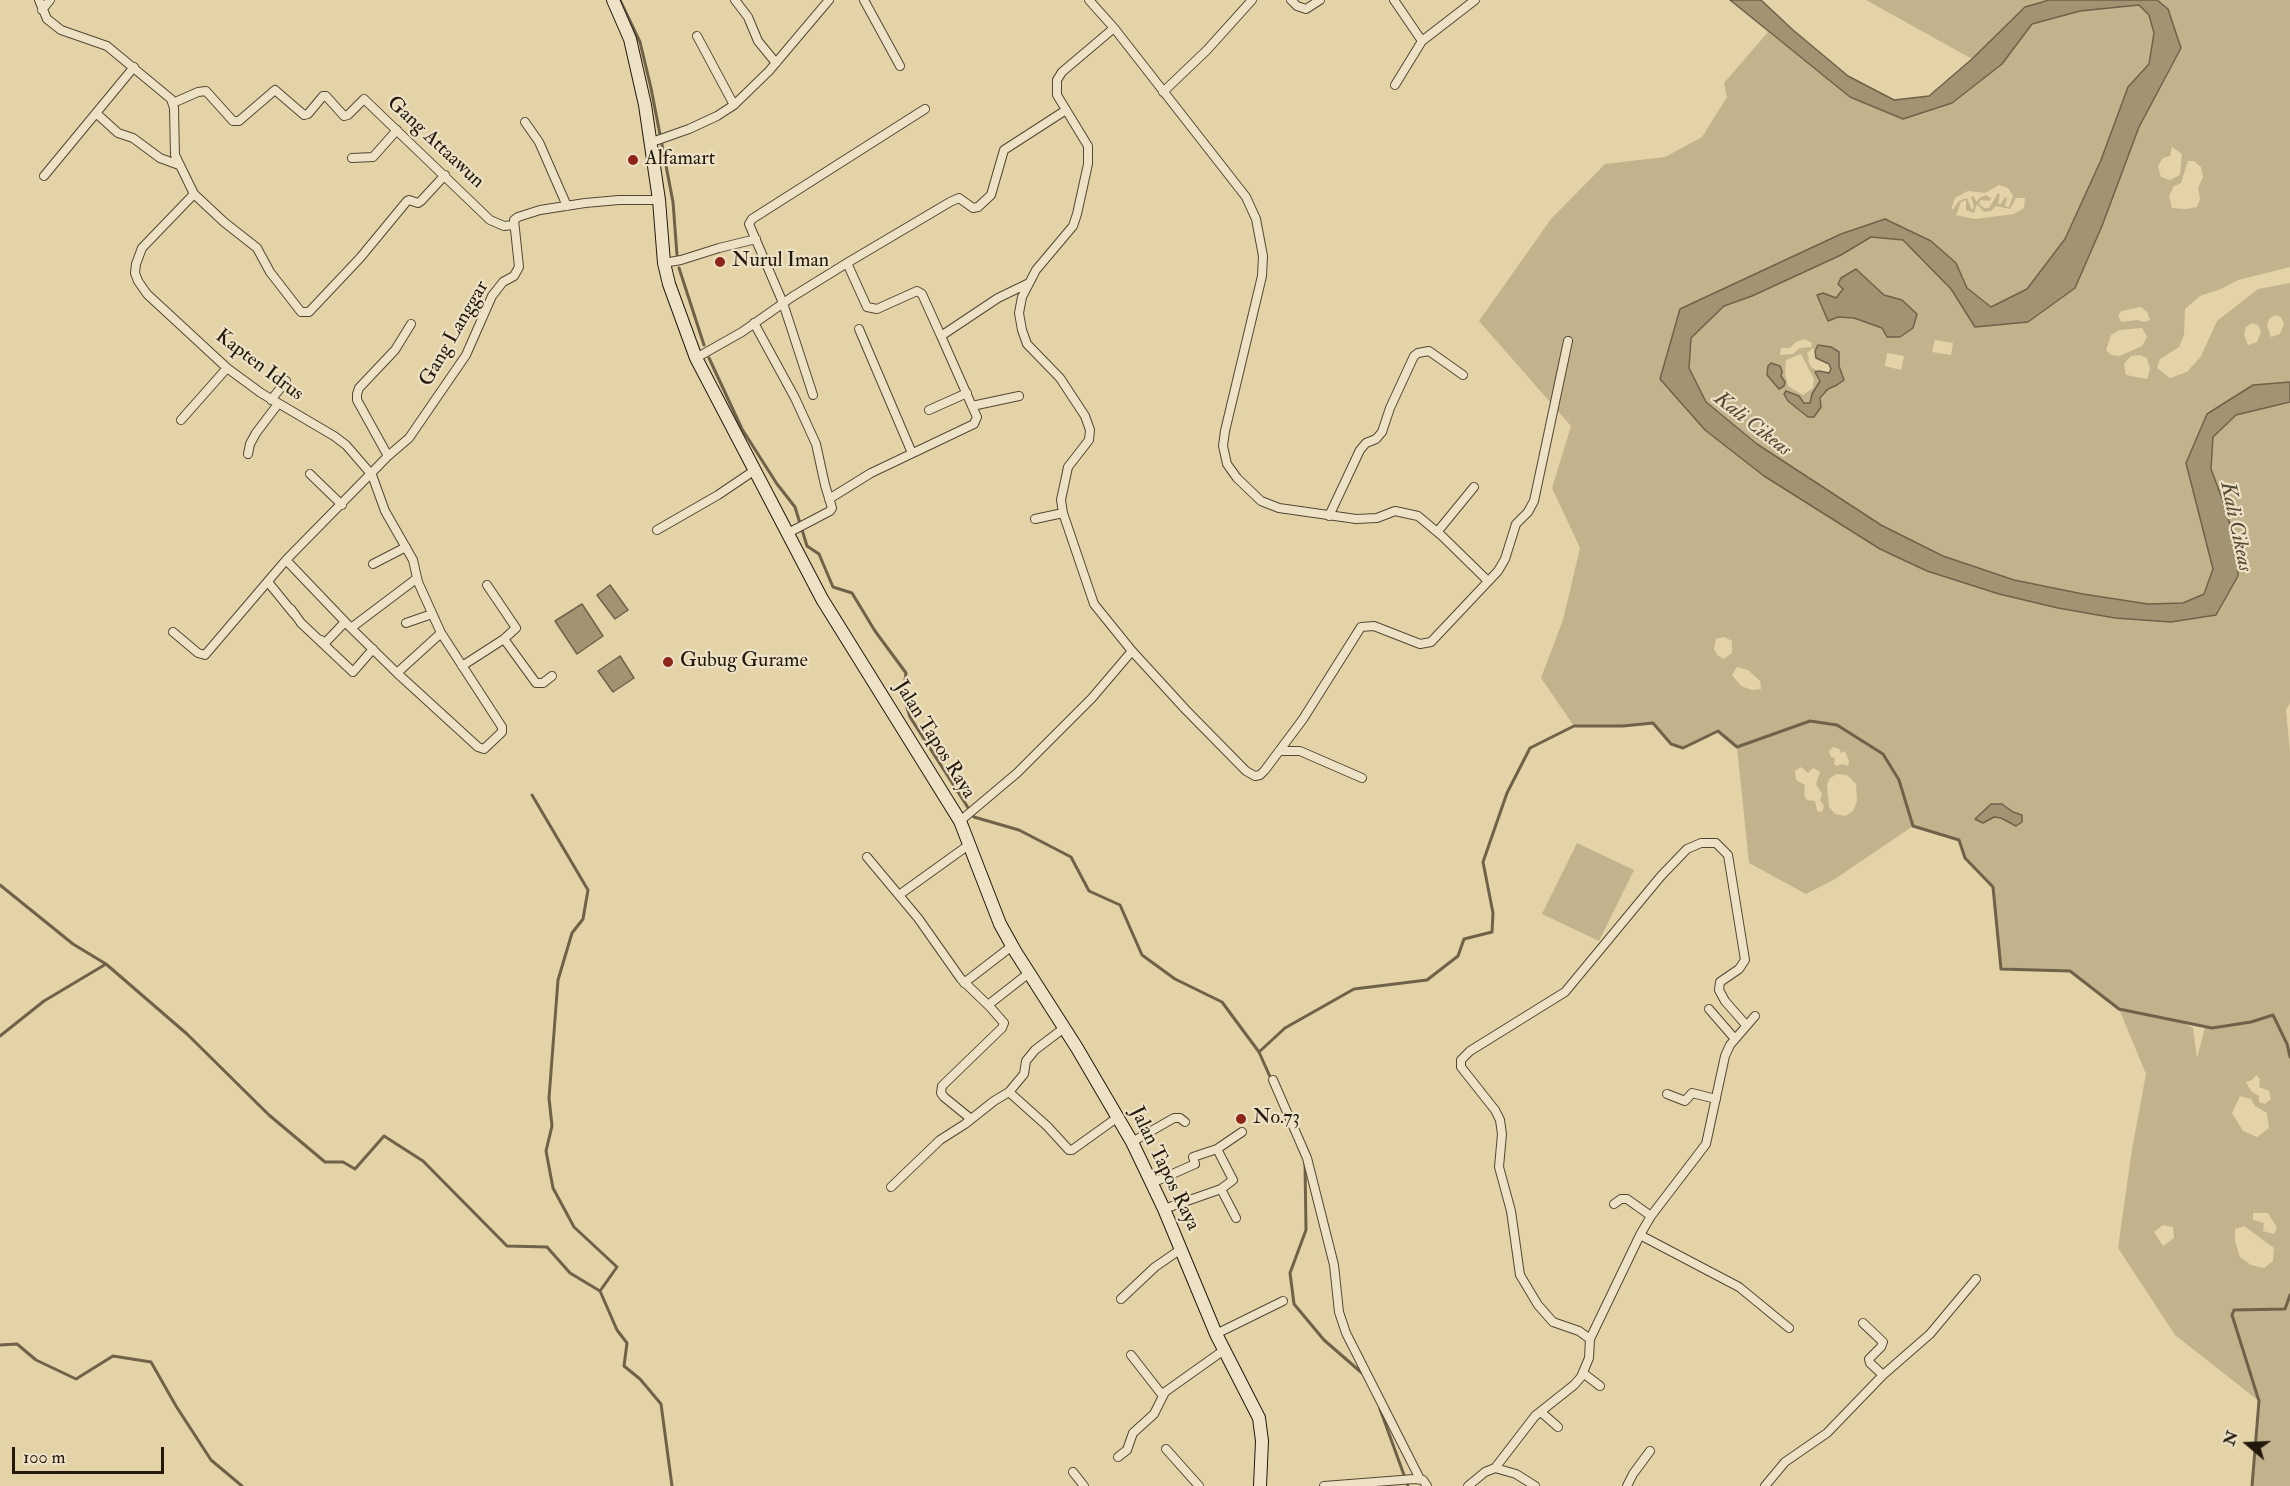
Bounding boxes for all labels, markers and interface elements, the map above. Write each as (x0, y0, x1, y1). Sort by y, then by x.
street label: Gang Attaawun (381, 92, 489, 194)
place label: Alfamart (645, 148, 715, 172)
marker: Alfamart (626, 153, 640, 167)
place label: Nurul Iman (732, 250, 829, 274)
marker: Nurul Iman (713, 255, 727, 269)
street label: Gang Langgar (415, 277, 495, 391)
street label: Kapten Idrus (210, 325, 308, 407)
water label: Kali Cikeas (1708, 387, 1796, 463)
water label: Kali Cikeas (2213, 480, 2257, 574)
place label: Gubug Gurame (680, 650, 808, 674)
marker: Gubug Gurame (661, 655, 675, 669)
street label: Jalan Tapos Raya (888, 677, 980, 803)
street label: Jalan Tapos Raya (1124, 1103, 1204, 1235)
place label: No.73 (1253, 1107, 1300, 1131)
marker: No.73 (1234, 1112, 1248, 1126)
north arrow (2218, 1414, 2278, 1474)
text: N (2219, 1428, 2243, 1448)
scale bar (15, 1435, 166, 1473)
text: 100 m (23, 1446, 66, 1469)

